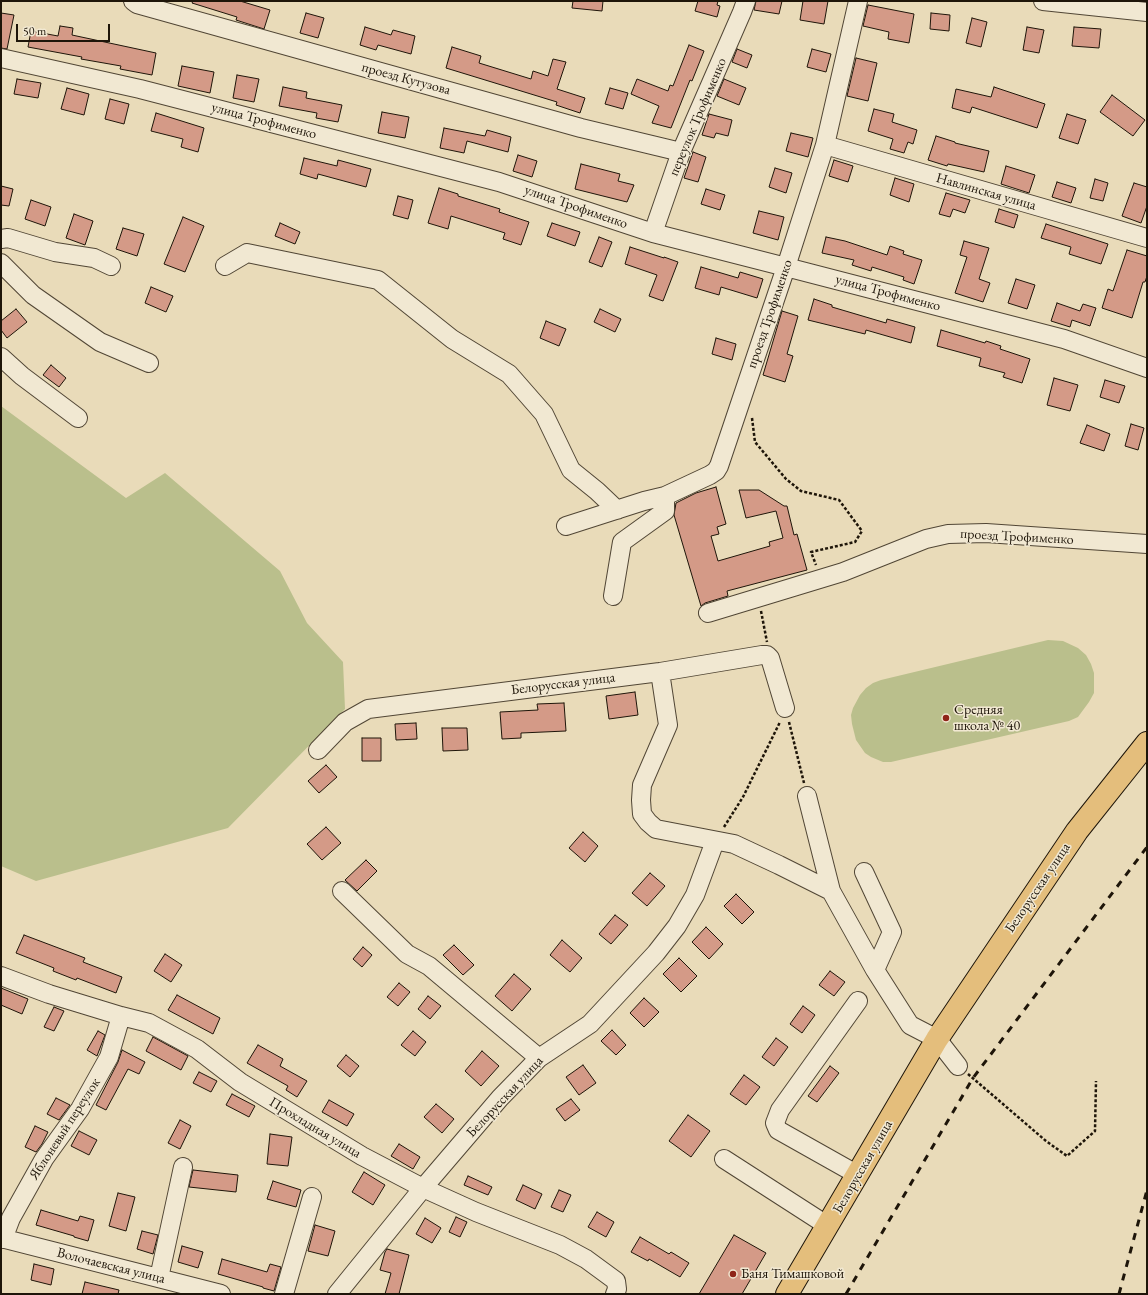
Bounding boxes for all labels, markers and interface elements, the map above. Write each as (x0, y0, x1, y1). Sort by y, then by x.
scale bar (18, 16, 112, 42)
text: 50 m (23, 23, 46, 39)
street label: переулок Трофименко (666, 55, 730, 179)
street label: проезд Кутузова (360, 59, 452, 99)
street label: улица Трофименко (210, 99, 318, 143)
street label: Навлинская улица (934, 170, 1038, 214)
street label: улица Трофименко (522, 181, 630, 233)
street label: проезд Трофименко (744, 258, 796, 370)
street label: улица Трофименко (834, 271, 942, 315)
street label: проезд Трофименко (960, 526, 1074, 548)
street label: Белорусская улица (510, 669, 616, 699)
place label: Средняя школа № 40 (954, 702, 1020, 734)
marker: Средняя школа № 40 (941, 713, 951, 723)
street label: Белорусская улица (1002, 840, 1074, 936)
street label: Белорусская улица (463, 1053, 547, 1141)
street label: Яблоневый переулок (26, 1075, 104, 1183)
street label: Прохладная улица (266, 1094, 364, 1162)
street label: Белорусская улица (830, 1117, 896, 1217)
street label: Волочаевская улица (55, 1244, 167, 1288)
place label: Баня Тимашковой (741, 1266, 844, 1282)
marker: Баня Тимашковой (728, 1269, 738, 1279)

